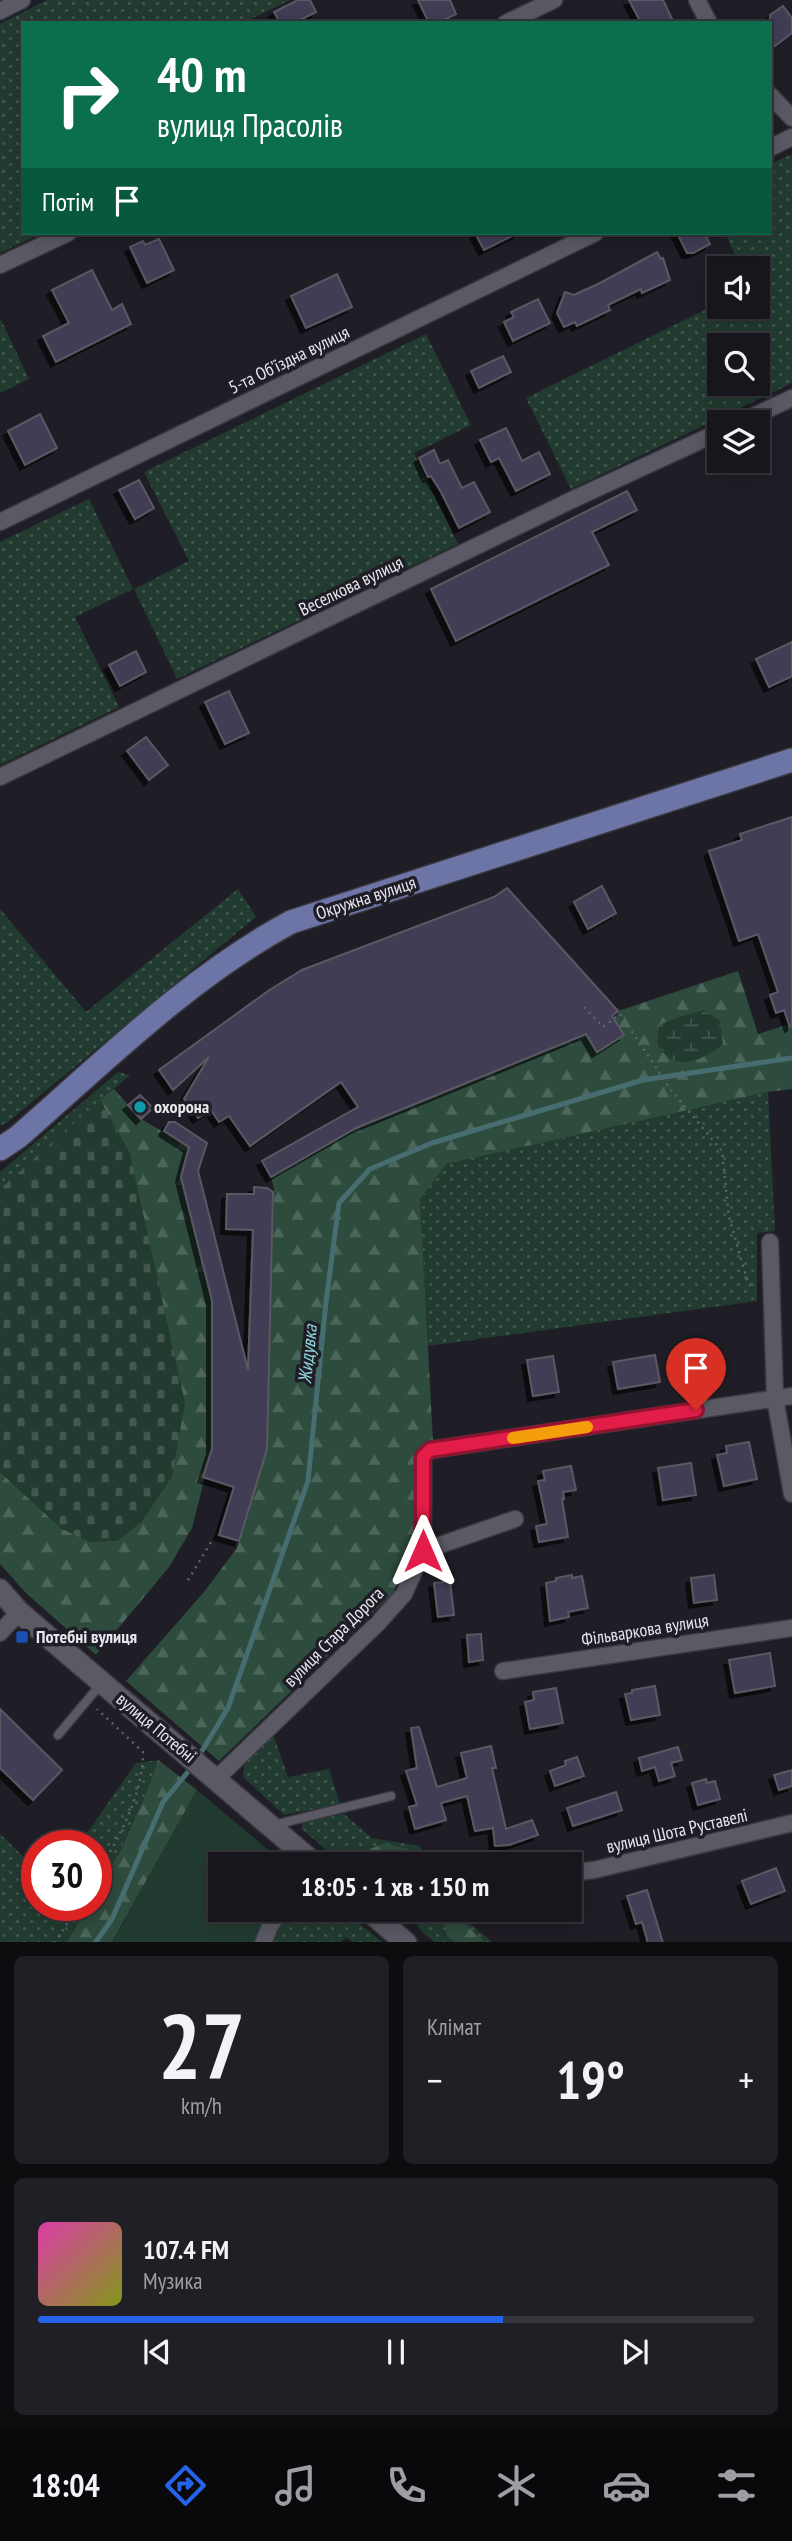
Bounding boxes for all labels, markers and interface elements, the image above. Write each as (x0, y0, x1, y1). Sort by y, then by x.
text: 40 m (157, 42, 246, 106)
icon: right (42, 49, 133, 140)
text: вулиця Прасолів (157, 104, 343, 146)
icon: arrive (108, 182, 146, 220)
text: Потім (42, 185, 94, 218)
map controls (707, 256, 770, 473)
button: sound (707, 256, 770, 319)
street label: 5-та Обʼїздна вулиця (225, 320, 353, 399)
button: search (707, 333, 770, 396)
button: layers (707, 410, 770, 473)
street label: Веселкова вулиця (295, 550, 407, 621)
street label: Окружна вулиця (313, 871, 419, 924)
place label: охорона (154, 1095, 209, 1118)
marker: охорона (132, 1099, 148, 1115)
water label: Жидувка (292, 1322, 322, 1386)
pin (666, 1338, 726, 1410)
icon: arrive (677, 1349, 715, 1387)
position arrow (386, 1514, 460, 1588)
street label: вулиця Стара Дорога (279, 1582, 388, 1691)
street label: Фільваркова вулиця (580, 1608, 710, 1651)
place label: Потебні вулиця (36, 1625, 137, 1648)
marker: Потебні вулиця (14, 1629, 30, 1645)
street label: вулиця Потебні (112, 1688, 201, 1768)
street label: вулиця Шота Руставелі (604, 1803, 750, 1858)
speed limit sign: 30 (21, 1830, 112, 1921)
text: 18:05 · 1 хв · 150 m (301, 1870, 489, 1903)
text: 27 (158, 1986, 245, 2104)
text: Клімат (427, 2012, 481, 2041)
text: 19° (556, 2046, 625, 2113)
text: − (427, 2055, 443, 2104)
text: + (738, 2055, 754, 2104)
text: km/h (181, 2091, 222, 2120)
text: 107.4 FM (143, 2233, 229, 2266)
text: Музика (143, 2266, 203, 2295)
icon: previous (138, 2333, 176, 2371)
icon: pause (377, 2333, 415, 2371)
icon: next (616, 2333, 654, 2371)
icon: directions (161, 2461, 210, 2510)
icon: music (271, 2461, 320, 2510)
icon: phone (382, 2461, 431, 2510)
icon: climate (492, 2461, 541, 2510)
icon: car (602, 2461, 651, 2510)
icon: filters (712, 2461, 761, 2510)
text: 18:04 (31, 2464, 100, 2506)

